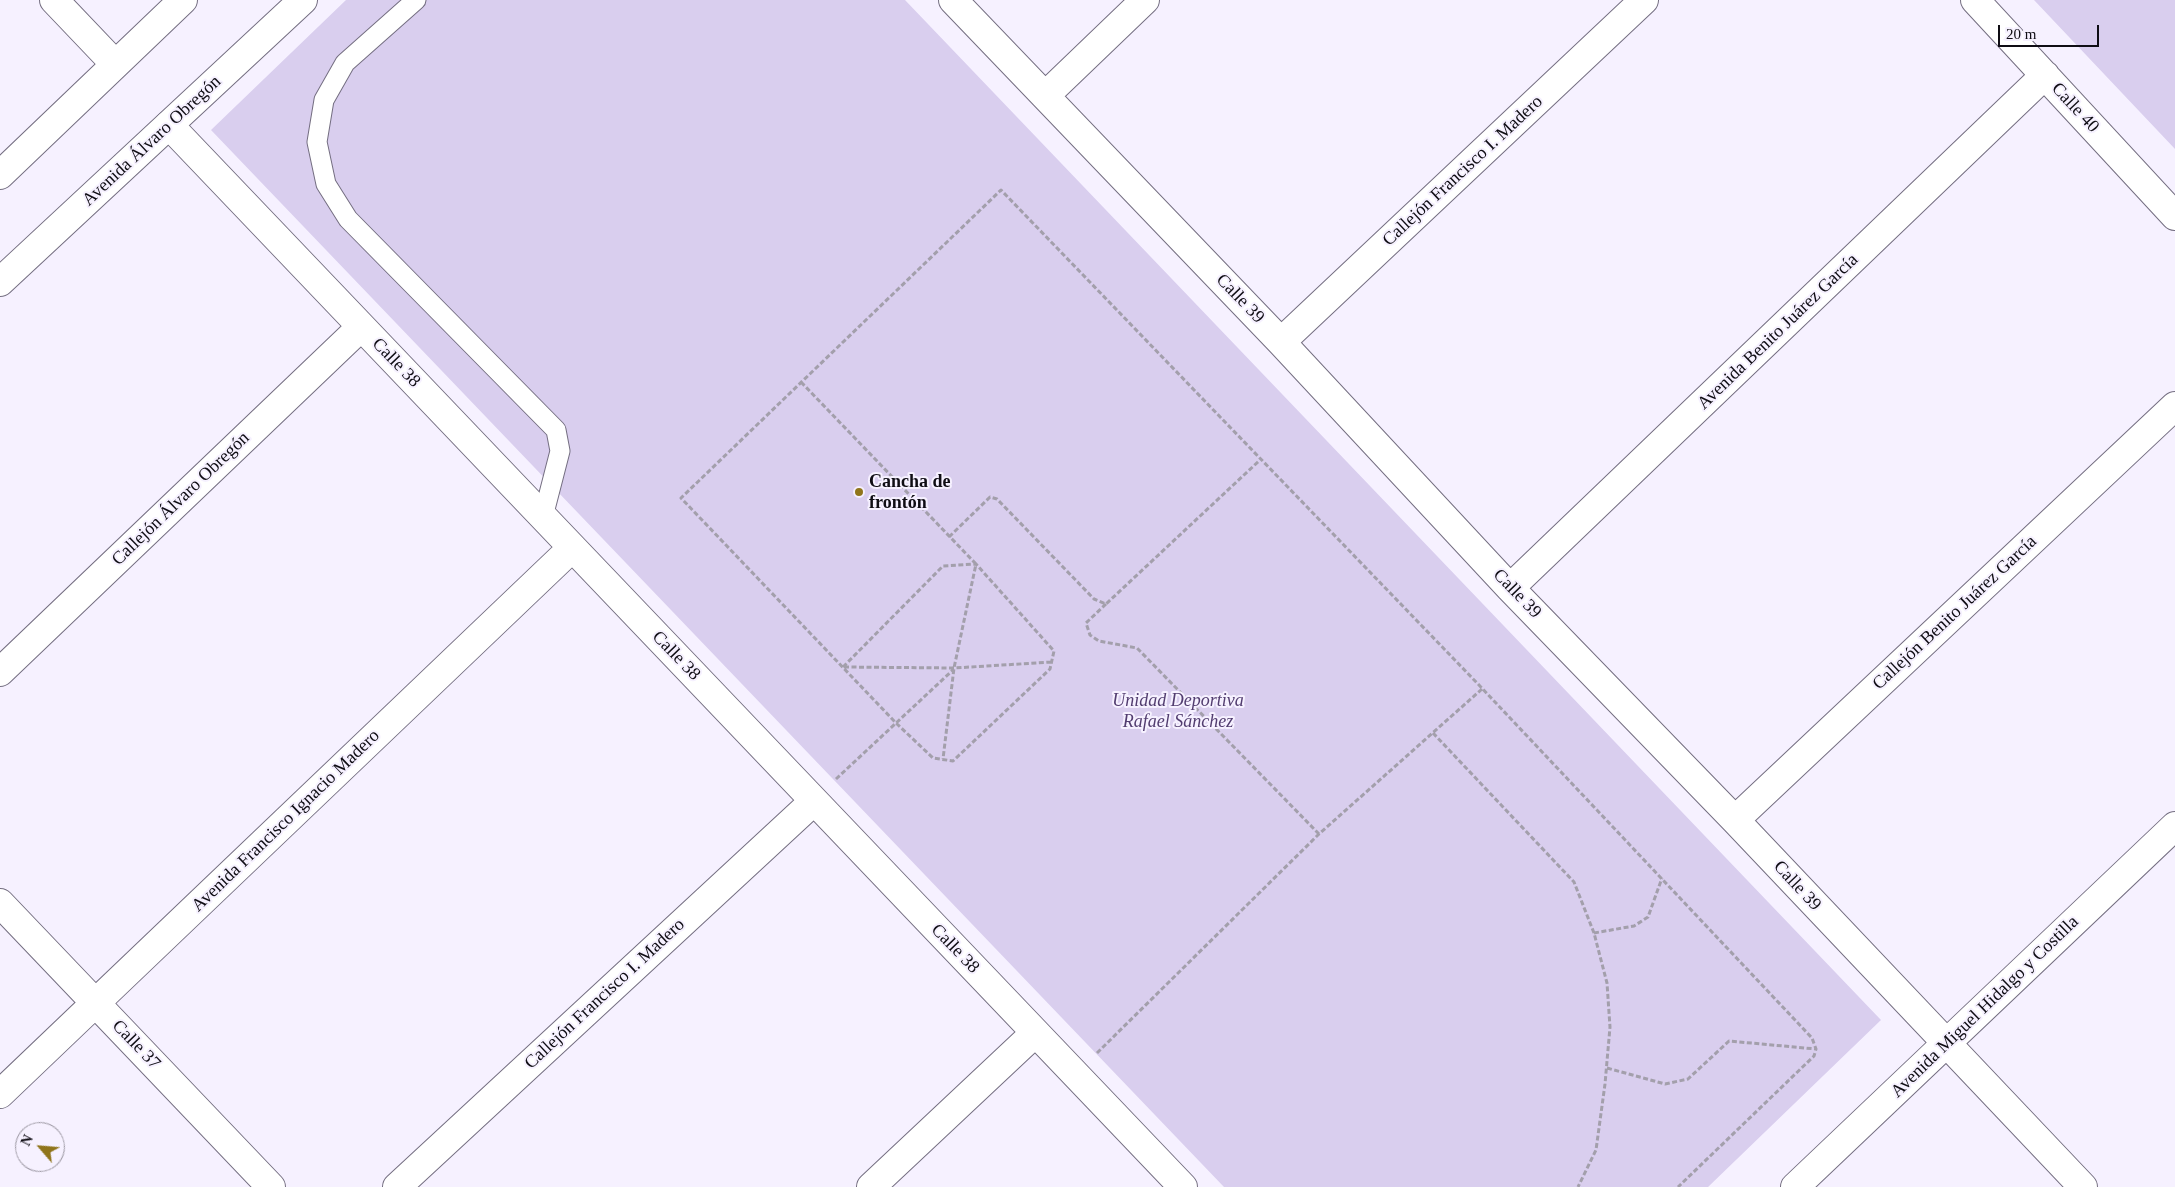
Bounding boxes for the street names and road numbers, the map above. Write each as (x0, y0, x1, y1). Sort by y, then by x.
street label: Avenida Álvaro Obregón (78, 71, 226, 211)
street label: Calle 40 (2046, 79, 2104, 137)
street label: Callejón Francisco I. Madero (1378, 91, 1548, 251)
street label: Avenida Benito Juárez García (1693, 250, 1863, 414)
street label: Calle 39 (1211, 270, 1269, 328)
street label: Calle 38 (367, 334, 425, 392)
street label: Callejón Álvaro Obregón (108, 428, 254, 570)
street label: Callejón Benito Juárez García (1868, 531, 2042, 695)
street label: Calle 39 (1488, 565, 1546, 623)
street label: Calle 38 (647, 627, 705, 685)
street label: Avenida Francisco Ignacio Madero (187, 725, 385, 917)
street label: Calle 39 (1768, 857, 1826, 915)
street label: Avenida Miguel Hidalgo y Costilla (1887, 911, 2083, 1103)
street label: Callejón Francisco I. Madero (520, 914, 690, 1074)
street label: Calle 38 (926, 920, 984, 978)
street label: Calle 37 (107, 1016, 165, 1074)

